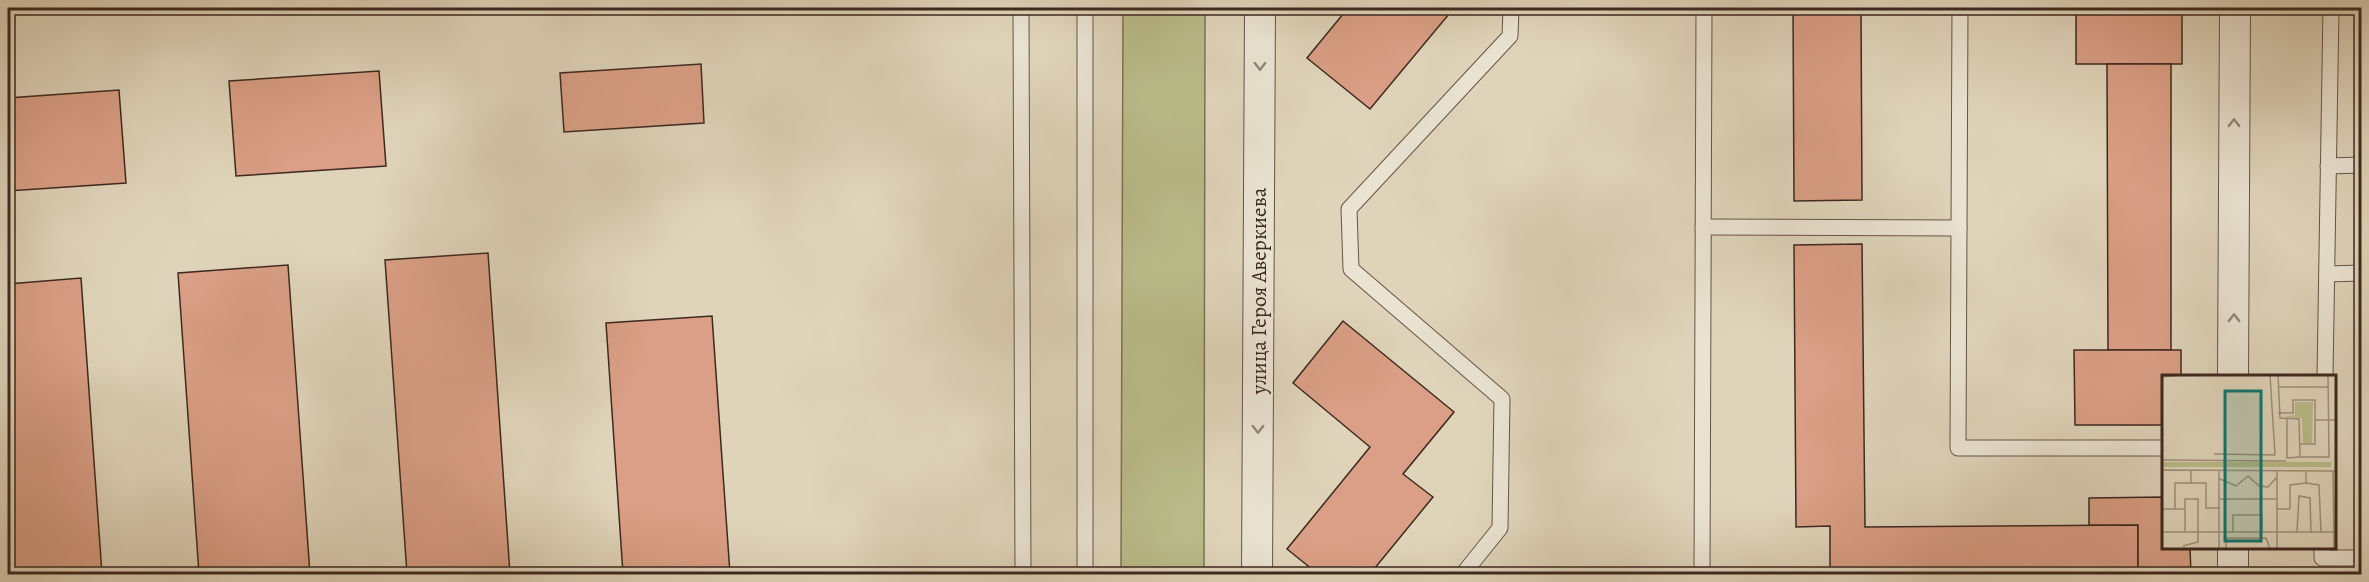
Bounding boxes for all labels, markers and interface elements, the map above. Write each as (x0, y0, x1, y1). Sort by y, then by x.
one-way arrow (1254, 61, 1266, 70)
one-way arrow (2228, 119, 2240, 128)
street label: улица Героя Аверкиева (1245, 187, 1273, 395)
one-way arrow (2227, 314, 2240, 323)
inset map (2162, 375, 2336, 549)
one-way arrow (1252, 424, 1264, 433)

